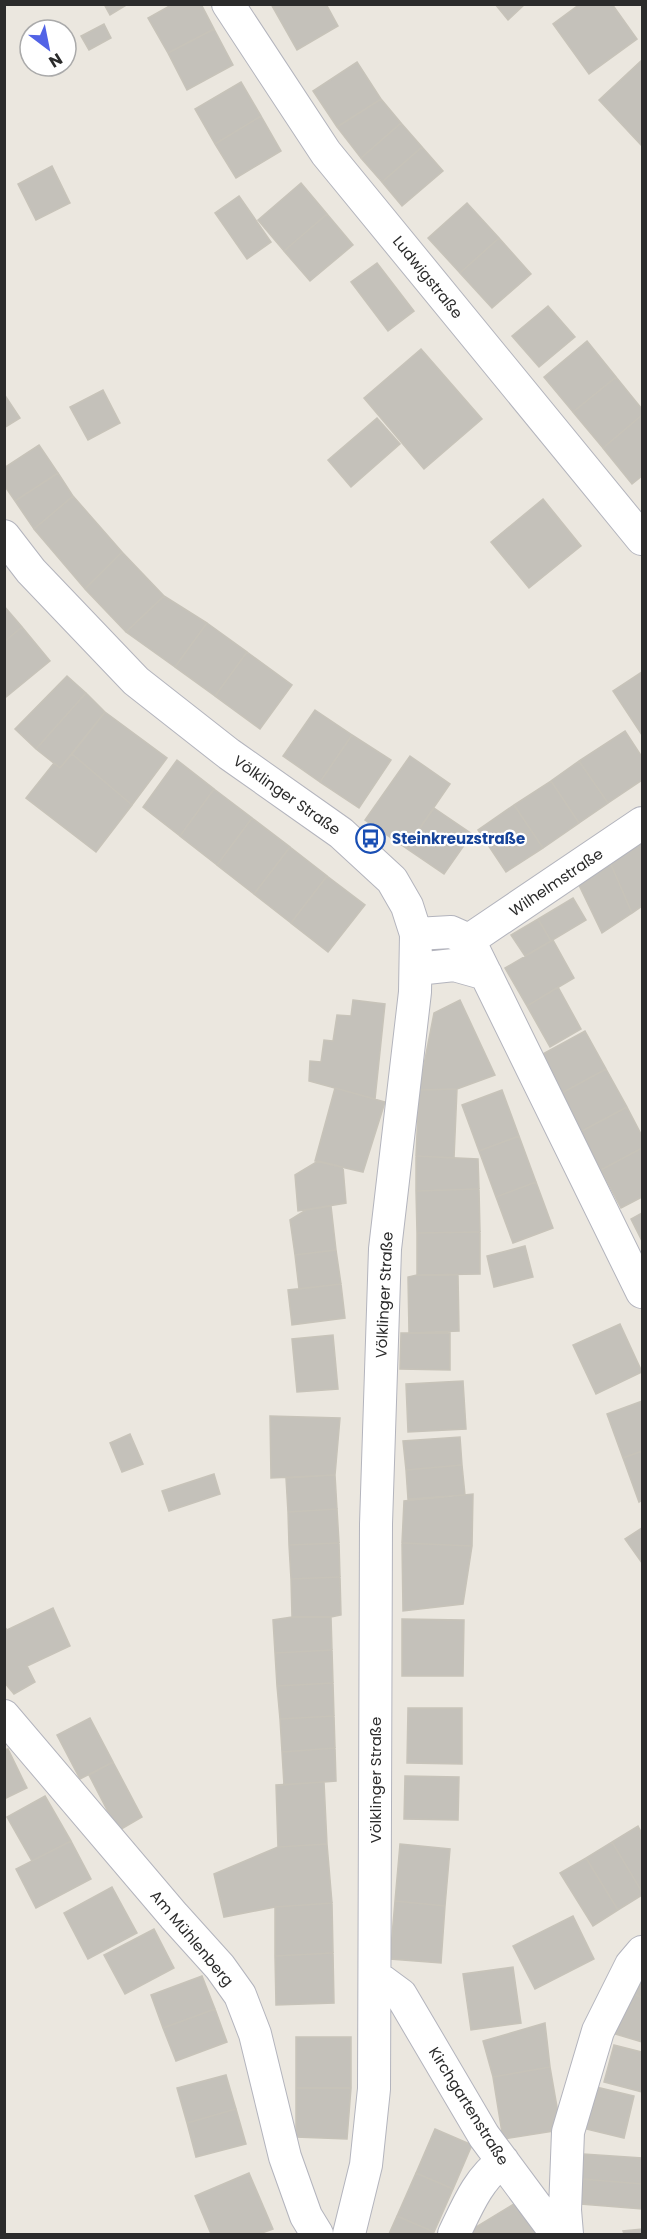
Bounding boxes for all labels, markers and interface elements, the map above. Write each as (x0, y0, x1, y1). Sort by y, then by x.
north arrow (18, 18, 78, 78)
text: N (44, 47, 67, 73)
street label: Ludwigstraße (388, 231, 468, 323)
street label: Völklinger Straße (229, 750, 345, 840)
bus stop icon: Steinkreuzstraße (355, 822, 387, 854)
place label: Steinkreuzstraße (392, 828, 525, 849)
street label: Wilhelmstraße (505, 843, 607, 921)
street label: Völklinger Straße (370, 1231, 398, 1359)
street label: Völklinger Straße (365, 1717, 386, 1843)
street label: Am Mühlenberg (146, 1885, 238, 1991)
street label: Kirchgartenstraße (424, 2043, 514, 2169)

